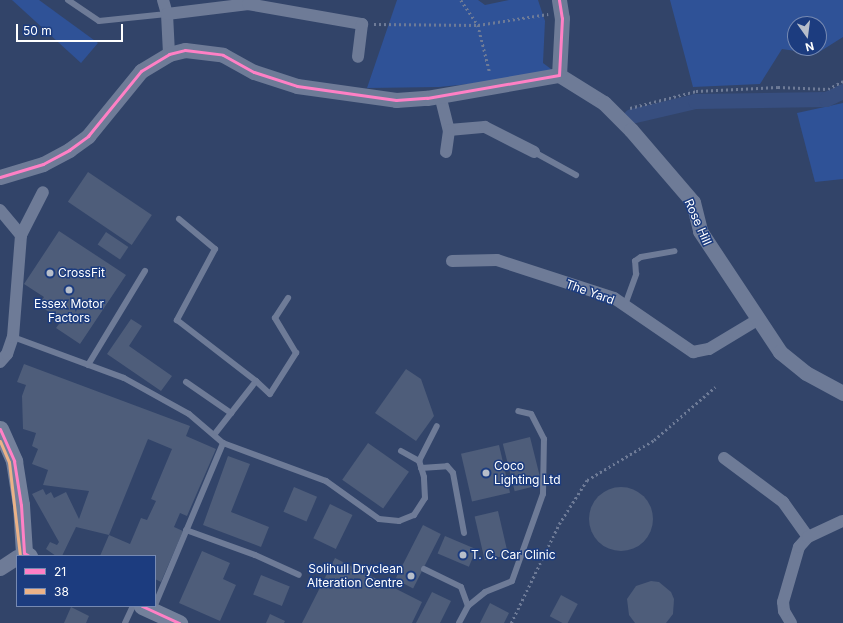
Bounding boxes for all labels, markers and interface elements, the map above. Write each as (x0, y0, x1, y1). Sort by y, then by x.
scale bar (18, 16, 125, 42)
north arrow (787, 16, 827, 56)
text: 50 m (23, 23, 52, 38)
text: N (804, 39, 815, 54)
street label: Rose Hill (681, 197, 715, 247)
place label: CrossFit (58, 266, 105, 280)
marker: CrossFit (45, 268, 55, 278)
street label: The Yard (564, 277, 616, 307)
marker: Essex Motor Factors (64, 285, 74, 295)
place label: Essex Motor Factors (34, 297, 104, 325)
place label: Coco Lighting Ltd (494, 459, 560, 487)
marker: Coco Lighting Ltd (481, 468, 491, 478)
place label: T. C. Car Clinic (471, 548, 556, 562)
marker: T. C. Car Clinic (458, 550, 468, 560)
legend (16, 555, 156, 607)
place label: Solihull Dryclean Alteration Centre (307, 562, 403, 590)
text: 21 (54, 564, 66, 579)
marker: Solihull Dryclean Alteration Centre (406, 571, 416, 581)
text: 38 (54, 584, 69, 599)

